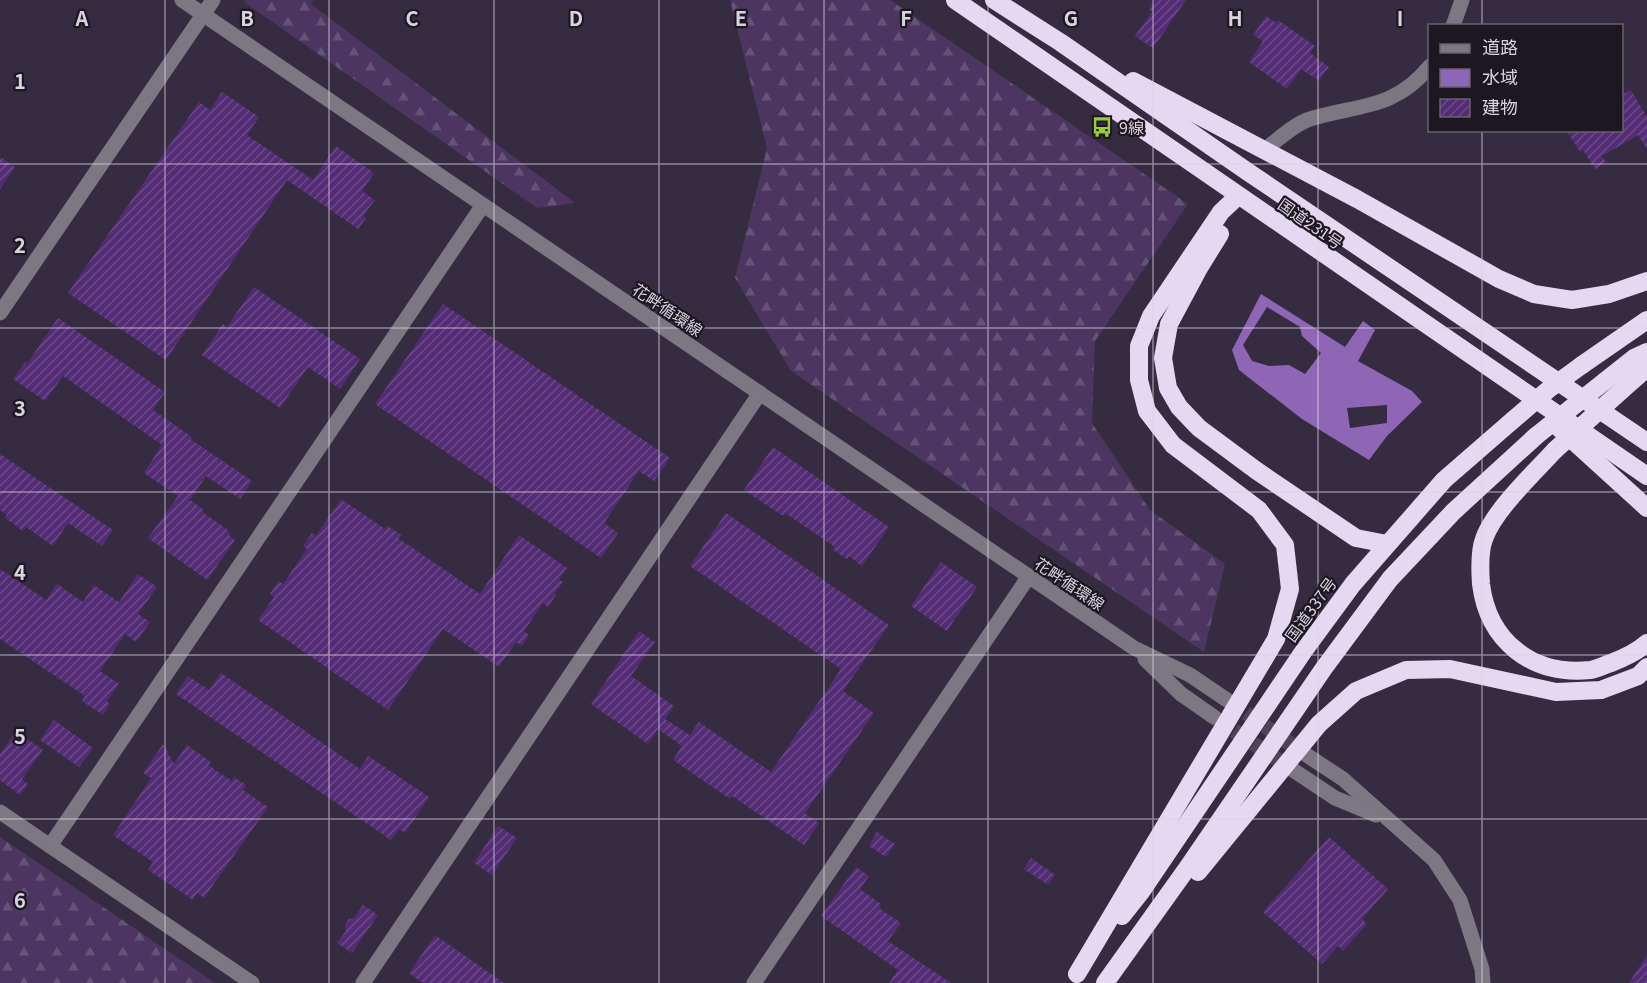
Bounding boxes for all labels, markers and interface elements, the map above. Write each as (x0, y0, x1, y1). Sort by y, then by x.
text: A (75, 3, 89, 32)
text: B (240, 3, 254, 32)
text: C (405, 3, 419, 32)
text: D (569, 3, 583, 32)
text: E (735, 3, 747, 32)
text: F (900, 3, 912, 32)
text: G (1064, 3, 1078, 32)
text: H (1227, 3, 1243, 32)
text: I (1397, 3, 1403, 32)
legend (1428, 24, 1623, 132)
text: 道路 (1482, 33, 1518, 59)
text: 水域 (1482, 63, 1518, 89)
text: 1 (14, 66, 26, 95)
text: 建物 (1482, 93, 1518, 119)
bus stop icon: 9線 (1090, 115, 1114, 139)
place label: 9線 (1119, 115, 1144, 139)
street label: 国道231号 (1274, 192, 1348, 254)
text: 2 (14, 230, 26, 259)
street label: 花畔循環線 (628, 277, 708, 341)
text: 3 (14, 393, 26, 422)
street label: 花畔循環線 (1030, 551, 1110, 615)
text: 4 (14, 557, 26, 586)
street label: 国道337号 (1278, 572, 1342, 646)
text: 5 (14, 721, 26, 750)
text: 6 (14, 885, 26, 914)

